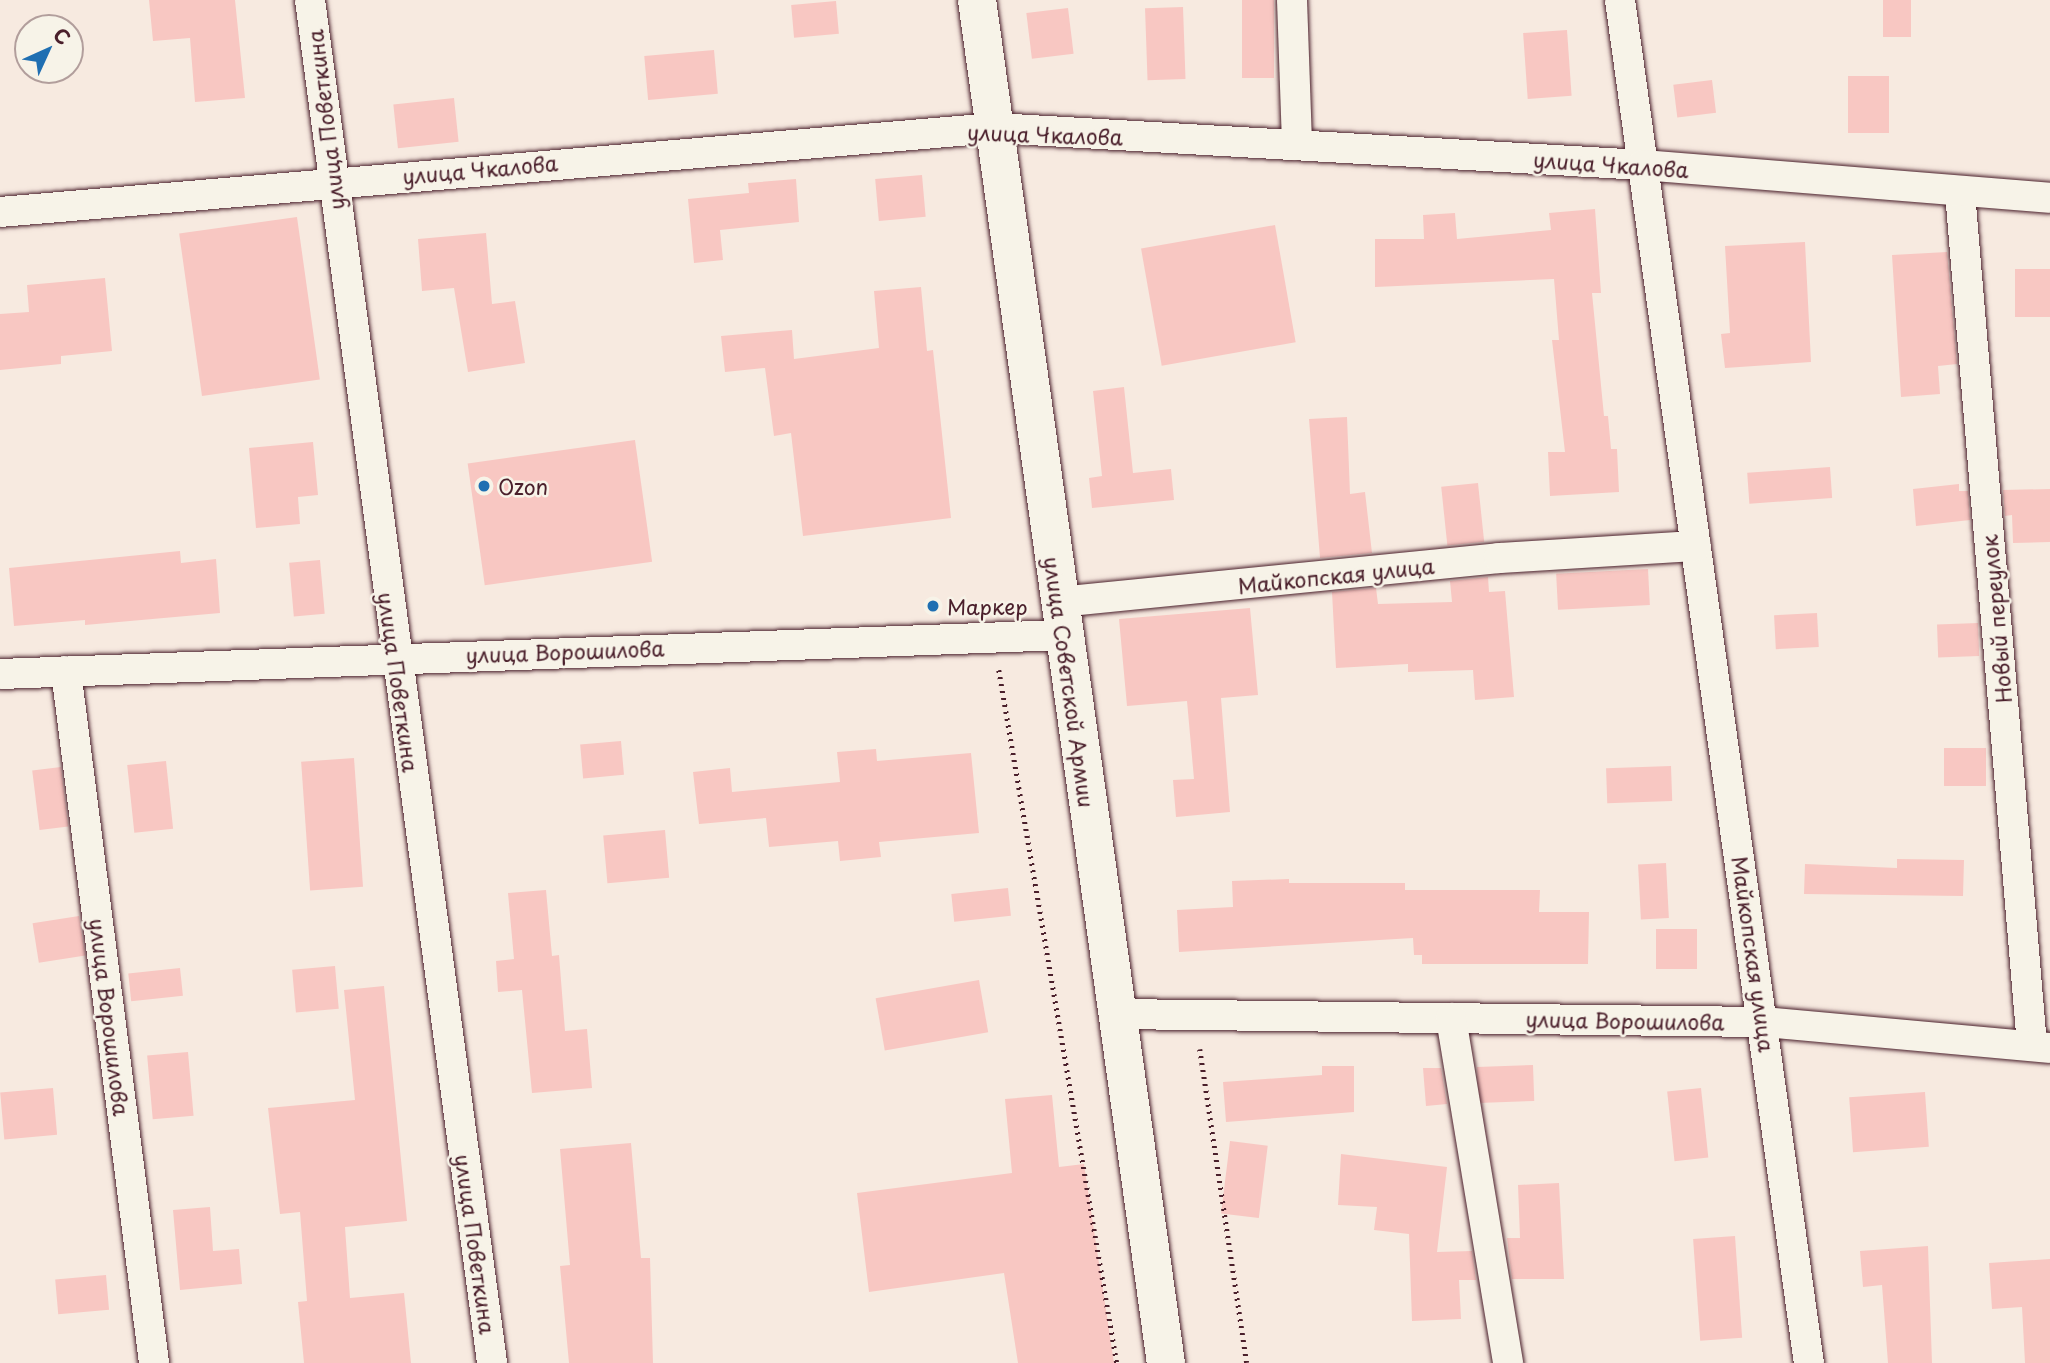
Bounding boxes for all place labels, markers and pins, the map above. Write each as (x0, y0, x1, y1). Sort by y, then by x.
place label: Ozon (498, 473, 548, 499)
marker: Ozon (476, 478, 492, 494)
place label: Маркер (947, 593, 1028, 619)
marker: Маркер (925, 598, 941, 614)

